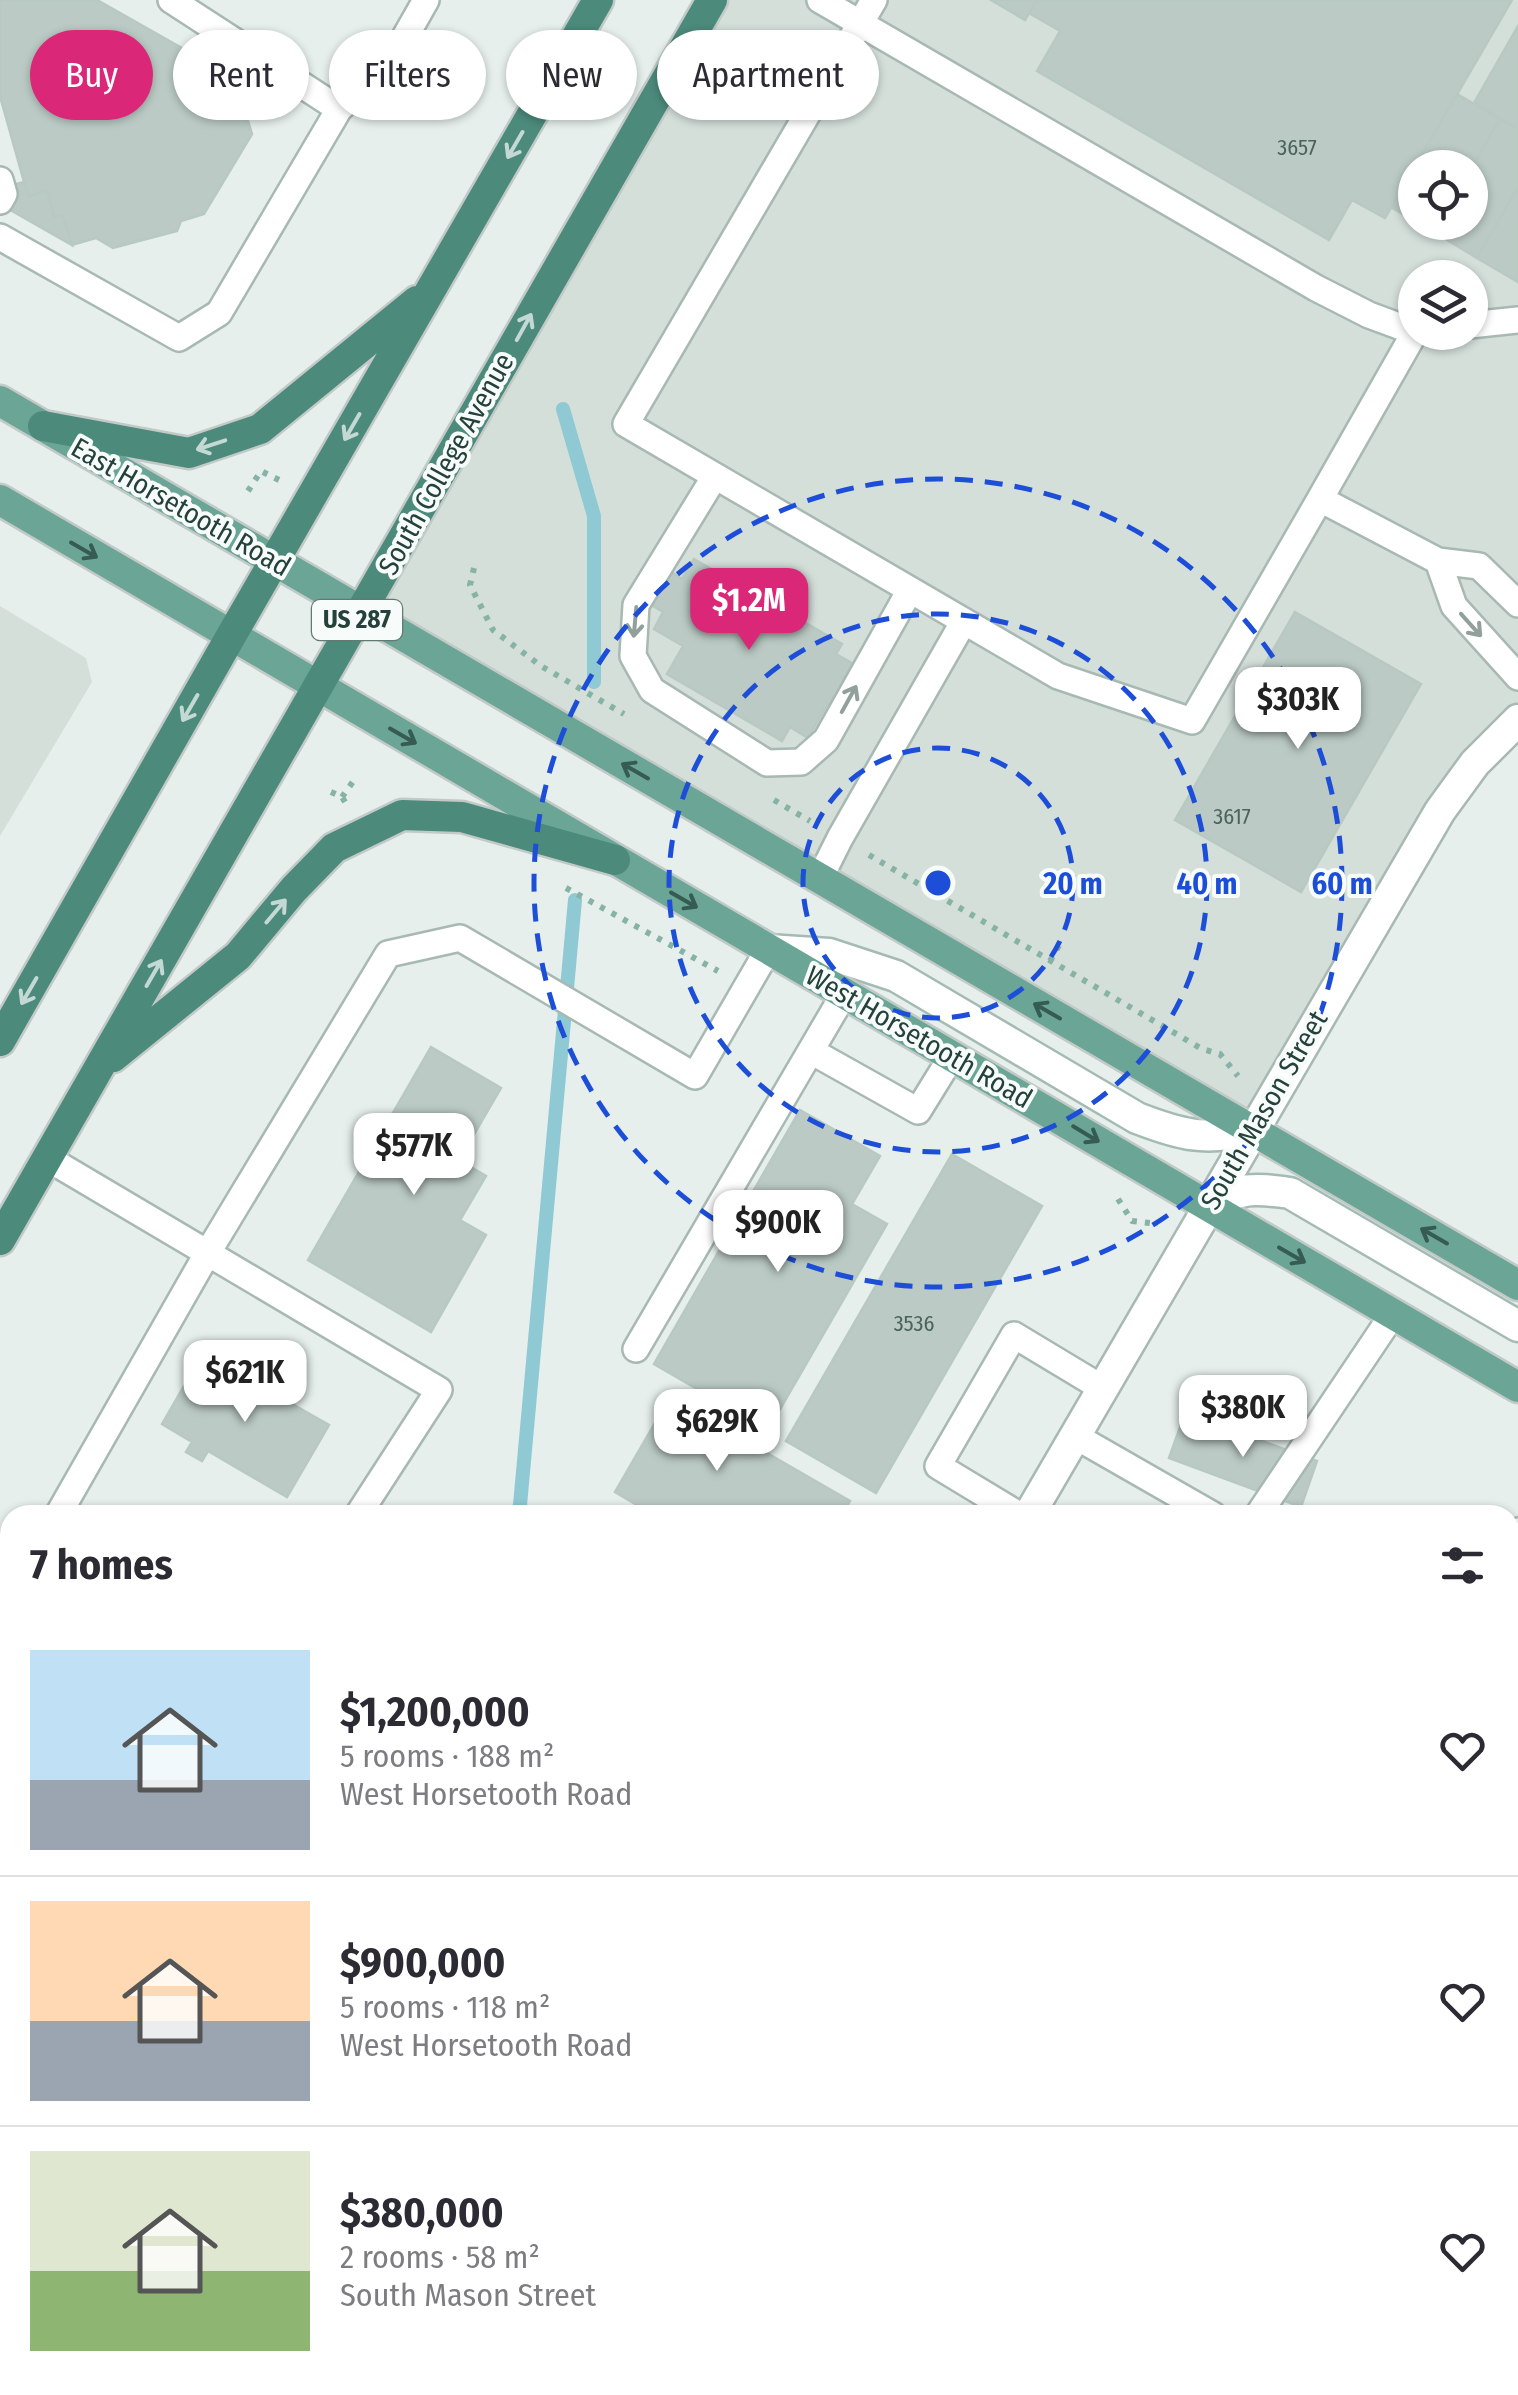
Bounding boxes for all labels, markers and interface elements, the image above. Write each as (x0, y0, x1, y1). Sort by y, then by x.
chip: Buy (30, 30, 153, 120)
chip: Rent (173, 30, 309, 120)
chip: Filters (329, 30, 486, 120)
chip: New (506, 30, 637, 120)
chip: Apartment (657, 30, 879, 120)
one-way arrow (504, 130, 524, 159)
house number: 3657 (1277, 134, 1317, 161)
map controls (1398, 150, 1488, 350)
button: locate (1398, 150, 1488, 240)
button: layers (1398, 260, 1488, 350)
one-way arrow (514, 312, 534, 342)
street label: South College Avenue (371, 348, 521, 580)
one-way arrow (342, 412, 362, 441)
street label: East Horsetooth Road (66, 431, 296, 583)
one-way arrow (195, 438, 227, 456)
one-way arrow (69, 540, 98, 560)
pin: $1.2M (679, 568, 819, 653)
text: $1.2M (712, 581, 786, 619)
road number: US 287 (312, 600, 402, 640)
one-way arrow (626, 605, 645, 637)
one-way arrow (1459, 612, 1482, 637)
pin: $303K (1228, 667, 1368, 752)
text: $303K (1257, 680, 1339, 718)
one-way arrow (840, 685, 860, 714)
one-way arrow (179, 693, 199, 722)
one-way arrow (388, 726, 417, 746)
one-way arrow (621, 761, 650, 781)
house number: 3617 (1213, 803, 1251, 830)
centre of rings (920, 865, 956, 901)
text: 20 m (1042, 866, 1103, 902)
text: 40 m (1177, 866, 1237, 902)
text: 60 m (1311, 866, 1373, 902)
one-way arrow (669, 890, 698, 910)
one-way arrow (264, 899, 286, 925)
one-way arrow (144, 959, 164, 988)
street label: West Horsetooth Road (800, 959, 1038, 1115)
one-way arrow (19, 976, 39, 1004)
one-way arrow (1033, 1001, 1062, 1021)
street label: South Mason Street (1194, 1004, 1335, 1215)
pin: $577K (344, 1113, 484, 1198)
one-way arrow (1071, 1125, 1100, 1145)
text: $577K (376, 1126, 452, 1164)
pin: $900K (708, 1190, 848, 1275)
text: $900K (735, 1203, 821, 1241)
one-way arrow (1420, 1226, 1449, 1246)
one-way arrow (1277, 1245, 1306, 1265)
house number: 3536 (894, 1310, 934, 1337)
pin: $621K (175, 1340, 315, 1425)
text: $621K (206, 1353, 284, 1391)
pin: $380K (1173, 1375, 1313, 1460)
text: $380K (1201, 1388, 1285, 1426)
pin: $629K (647, 1389, 787, 1474)
text: $629K (676, 1402, 758, 1440)
icon: filters (1435, 1538, 1490, 1593)
text: 7 homes (30, 1540, 173, 1590)
text: $1,200,000 (340, 1687, 530, 1737)
icon: home (110, 1690, 230, 1810)
icon: heart (1435, 1723, 1490, 1778)
text: 5 rooms · 188 m² (340, 1737, 554, 1775)
text: West Horsetooth Road (340, 1775, 632, 1813)
text: $900,000 (340, 1938, 506, 1988)
icon: home (110, 1941, 230, 2061)
icon: heart (1435, 1974, 1490, 2029)
text: 5 rooms · 118 m² (340, 1988, 550, 2026)
text: West Horsetooth Road (340, 2026, 632, 2064)
text: $380,000 (340, 2188, 504, 2238)
icon: home (110, 2191, 230, 2311)
icon: heart (1435, 2224, 1490, 2279)
text: 2 rooms · 58 m² (340, 2238, 540, 2276)
text: South Mason Street (340, 2276, 596, 2314)

